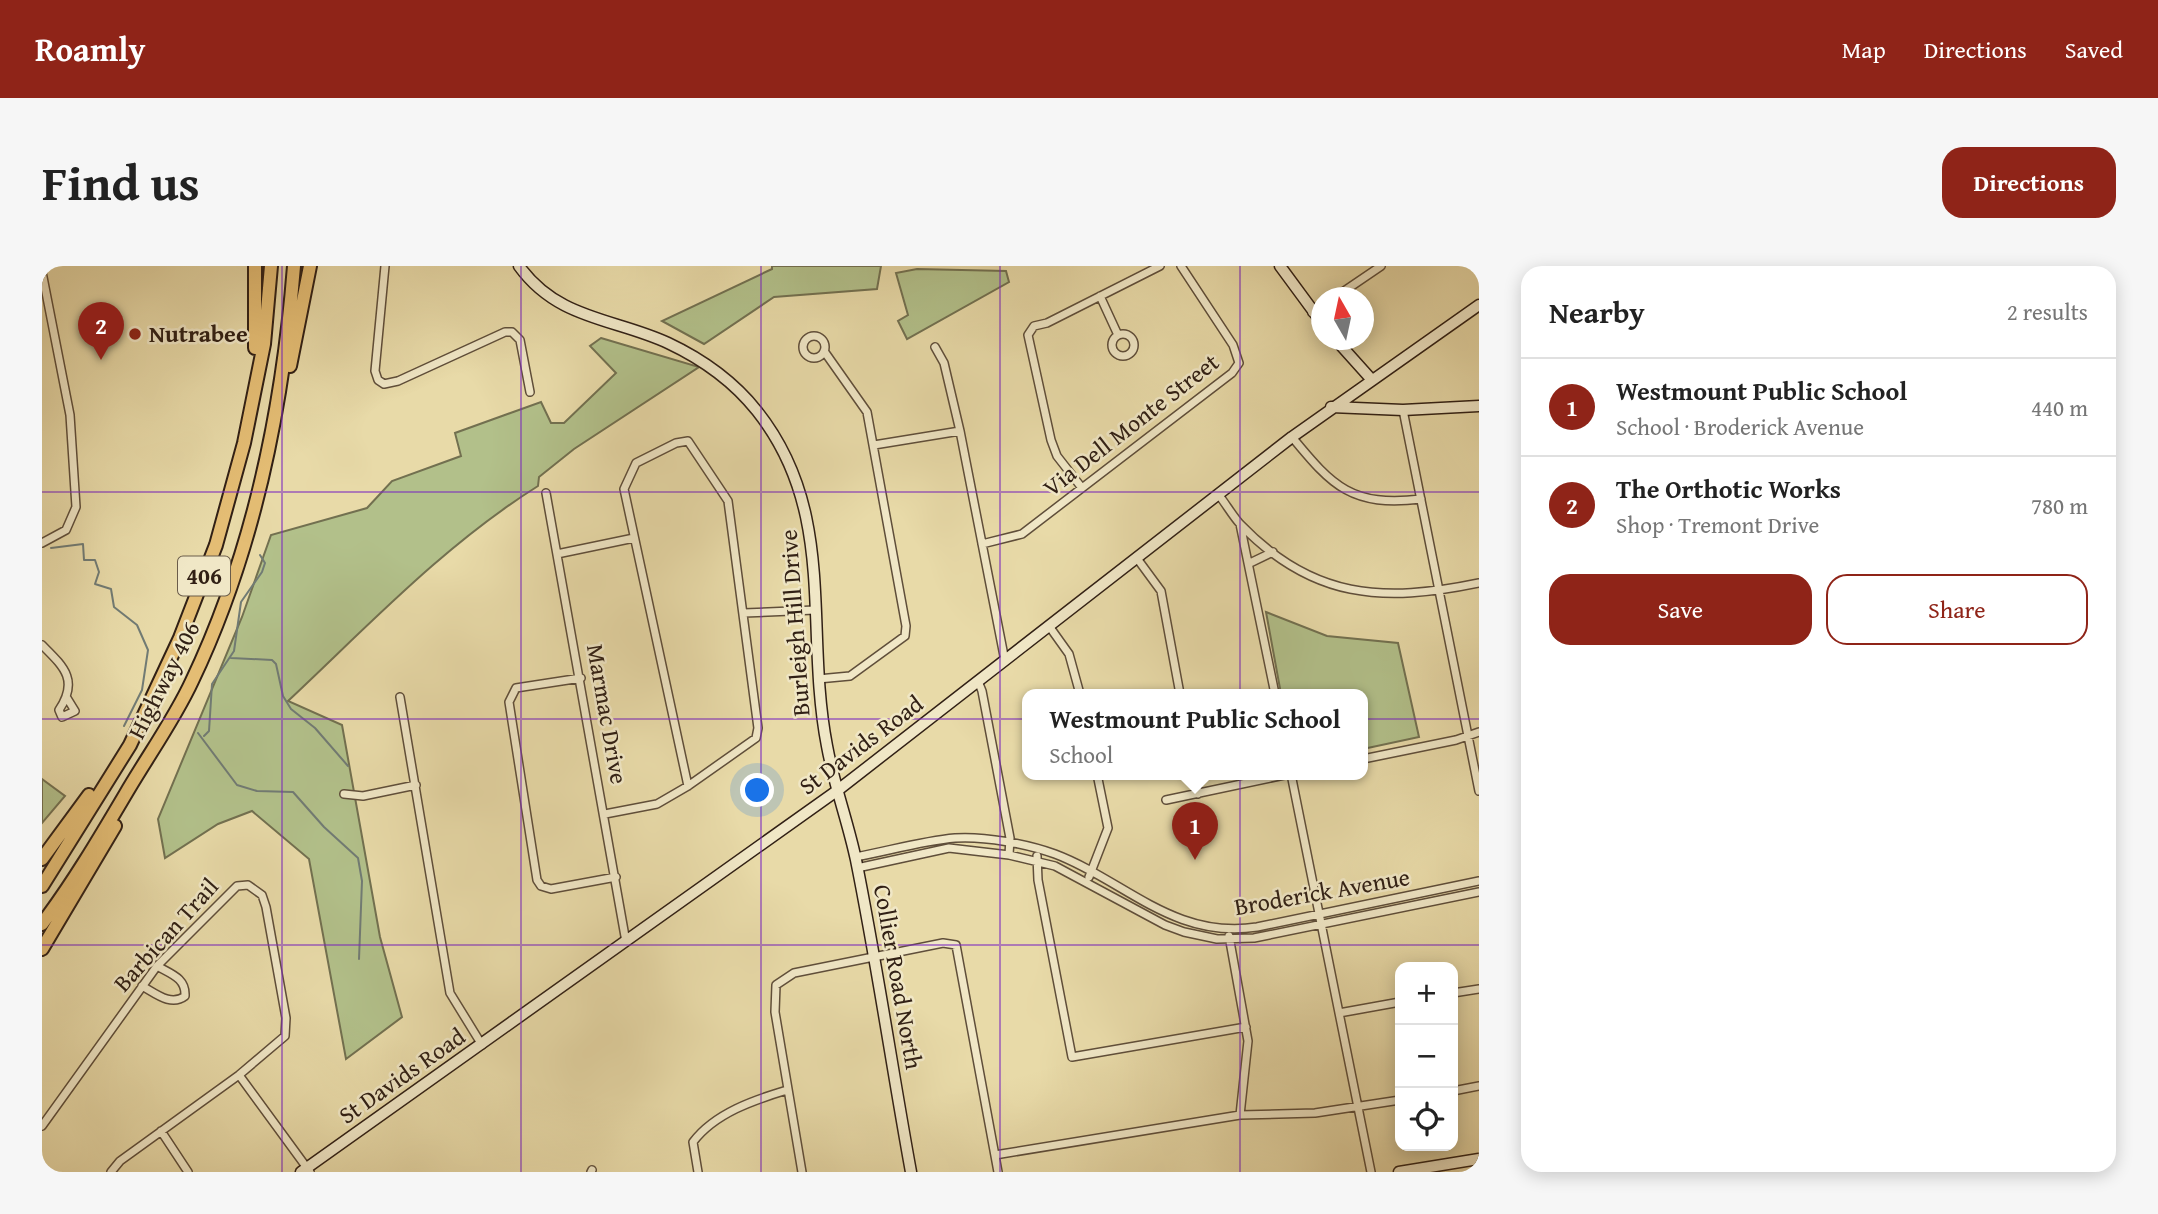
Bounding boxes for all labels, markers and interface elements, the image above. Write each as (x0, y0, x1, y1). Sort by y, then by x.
text: Roamly (35, 25, 145, 73)
text: Map (1842, 32, 1886, 67)
text: Directions (1924, 32, 2027, 67)
text: Saved (2065, 32, 2123, 67)
text: Find us (42, 146, 200, 218)
button: Directions (1942, 147, 2116, 218)
north arrow (1311, 287, 1374, 350)
text: Nearby (1549, 290, 1645, 334)
text: 2 results (2007, 295, 2088, 328)
pin: 2 (78, 302, 124, 360)
place label: Nutrabee (149, 316, 248, 351)
marker: Nutrabee (127, 326, 143, 342)
street label: Via Dell Monte Street (1035, 344, 1227, 505)
text: Westmount Public School (1616, 371, 1907, 410)
text: 1 (1566, 391, 1578, 424)
text: 440 m (2031, 391, 2088, 424)
text: School · Broderick Avenue (1616, 410, 1864, 443)
text: The Orthotic Works (1616, 469, 1841, 508)
text: 2 (1566, 489, 1578, 522)
text: 780 m (2031, 489, 2088, 522)
text: Shop · Tremont Drive (1616, 508, 1819, 541)
street label: Burleigh Hill Drive (771, 528, 818, 718)
road number: 406 (178, 556, 230, 596)
button: Save (1549, 574, 1812, 645)
button: Share (1826, 574, 2088, 645)
street label: Highway 406 (119, 615, 208, 745)
street label: Marmac Drive (578, 641, 637, 787)
street label: St Davids Road (791, 686, 930, 803)
popup (1022, 689, 1368, 780)
text: Westmount Public School (1049, 699, 1341, 738)
text: School (1049, 738, 1113, 771)
your location (740, 773, 774, 807)
pin: 1 (1172, 802, 1218, 860)
street label: Broderick Avenue (1231, 859, 1412, 924)
street label: Barbican Trail (105, 870, 227, 999)
street label: Collier Road North (865, 882, 932, 1073)
map controls (1395, 962, 1458, 1151)
button: + (1395, 962, 1458, 1025)
street label: St Davids Road (331, 1019, 472, 1132)
button: − (1395, 1025, 1458, 1088)
button: locate (1395, 1088, 1458, 1151)

